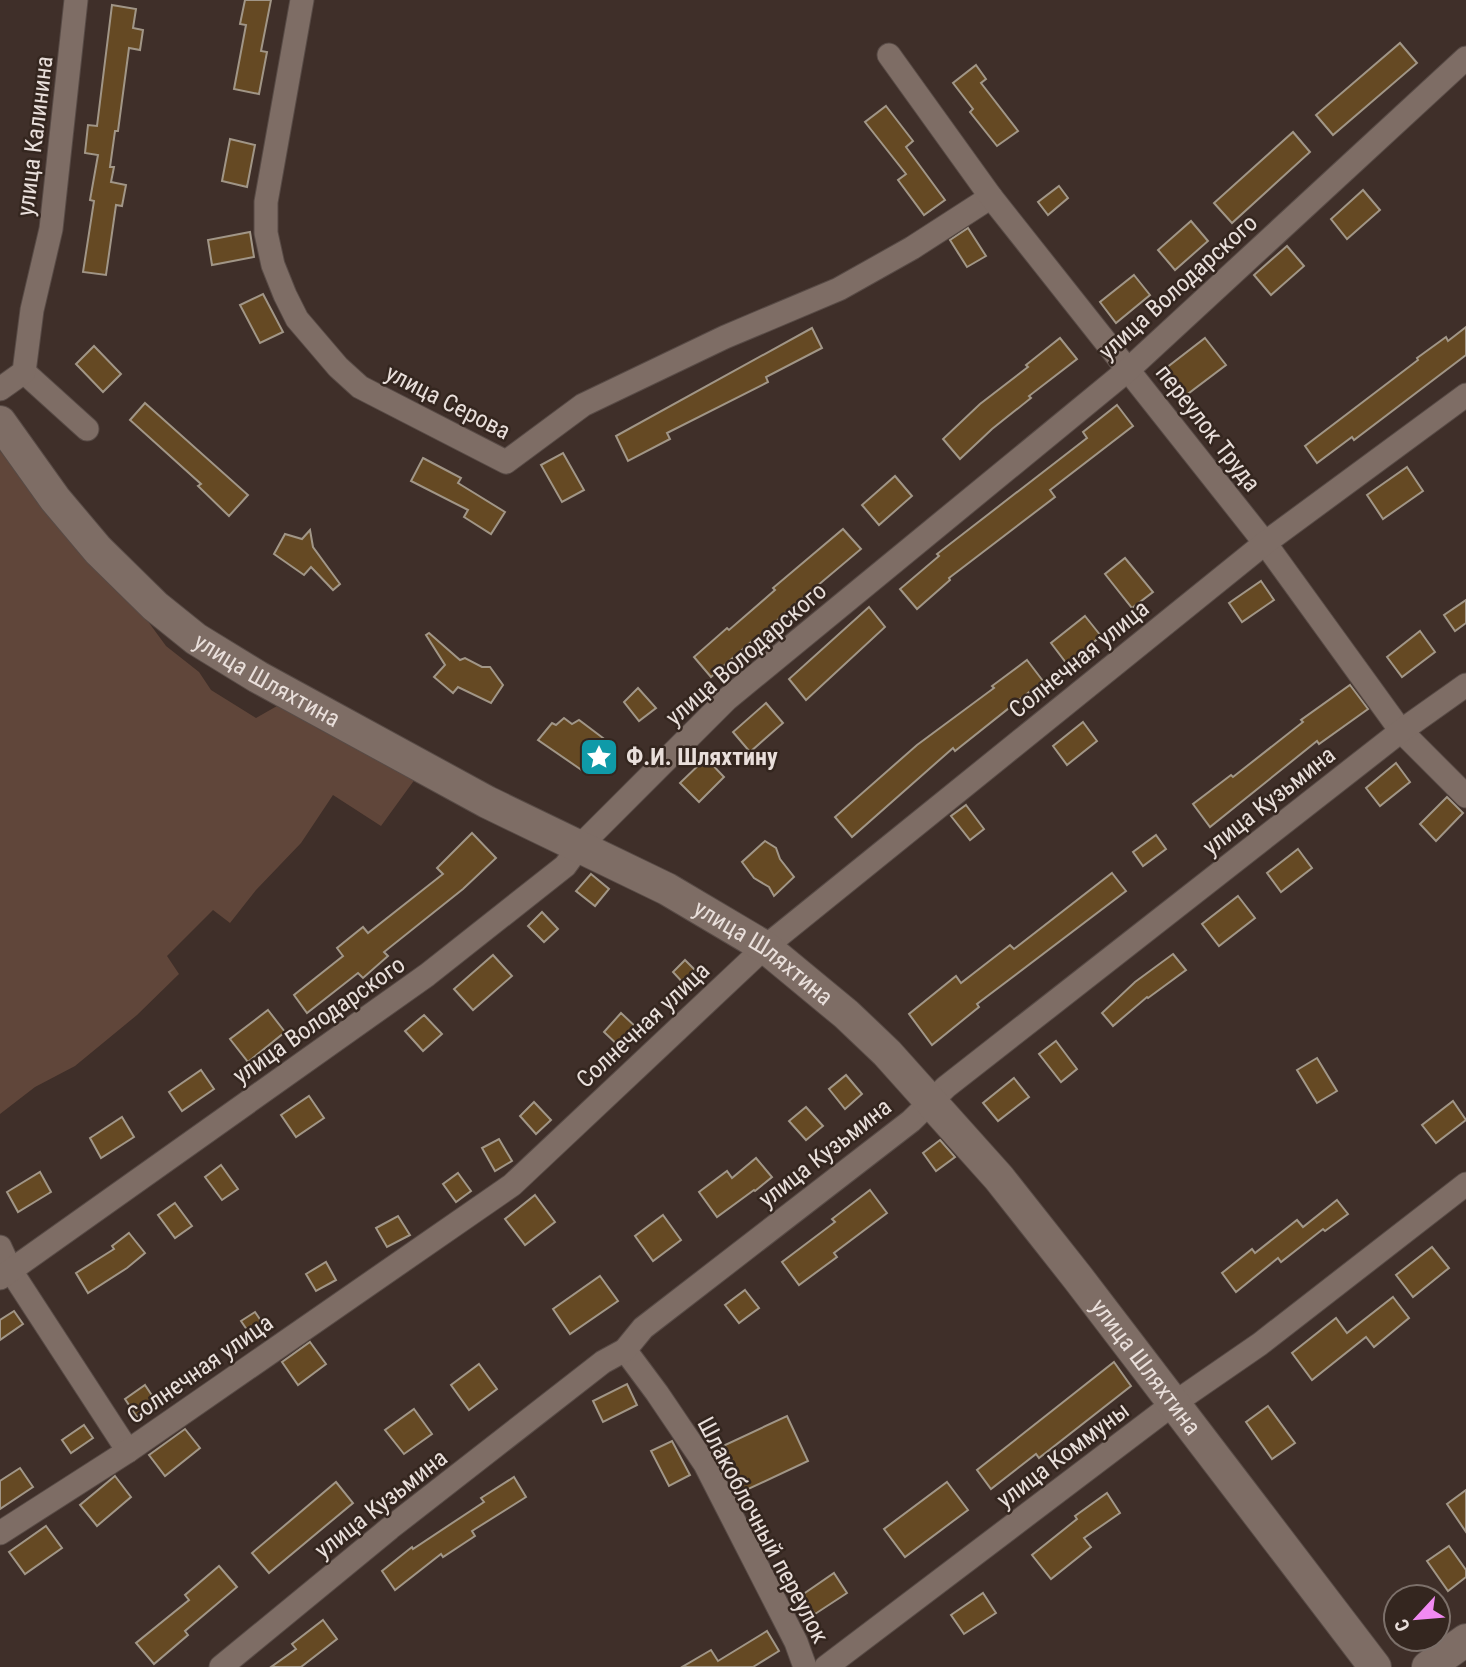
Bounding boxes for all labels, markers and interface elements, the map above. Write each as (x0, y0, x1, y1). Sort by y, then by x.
street label: улица Калинина (11, 54, 59, 218)
street label: улица Володарского (1093, 209, 1263, 365)
street label: улица Серова (381, 359, 515, 445)
street label: переулок Труда (1150, 359, 1266, 497)
street label: улица Володарского (660, 577, 832, 731)
street label: Солнечная улица (1004, 594, 1154, 724)
street label: улица Шляхтина (189, 627, 345, 733)
place icon: Ф.И. Шляхтину (578, 736, 620, 778)
street label: улица Кузьмина (1197, 741, 1341, 861)
place label: Ф.И. Шляхтину (626, 743, 778, 771)
street label: улица Шляхтина (689, 894, 838, 1011)
street label: улица Володарского (228, 950, 410, 1090)
street label: Солнечная улица (571, 956, 715, 1094)
street label: улица Кузьмина (753, 1093, 897, 1213)
street label: улица Шляхтина (1085, 1293, 1207, 1440)
street label: Солнечная улица (122, 1308, 278, 1430)
street label: улица Коммуны (991, 1396, 1135, 1514)
street label: Шлакоблочный переулок (691, 1412, 835, 1648)
street label: улица Кузьмина (309, 1444, 453, 1564)
north arrow (1382, 1583, 1452, 1653)
text: С (1389, 1615, 1415, 1635)

